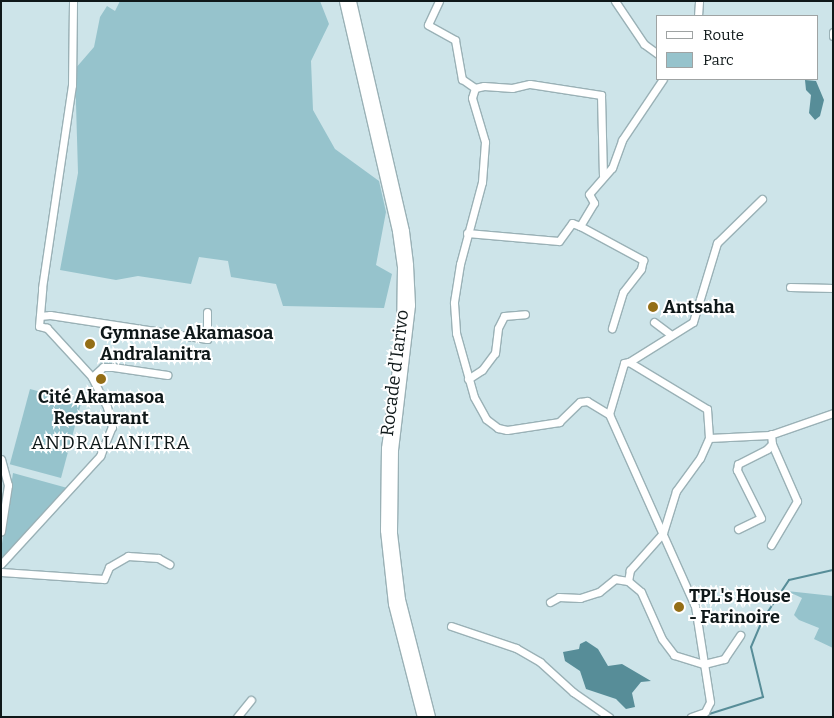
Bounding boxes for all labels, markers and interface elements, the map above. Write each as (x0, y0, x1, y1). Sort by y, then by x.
legend (656, 15, 819, 80)
text: Route (703, 26, 744, 44)
text: Parc (703, 51, 734, 69)
place label: Antsaha (663, 296, 735, 318)
marker: Antsaha (647, 301, 659, 313)
street label: Rocade d'Iarivo (377, 309, 413, 437)
place label: Gymnase Akamasoa Andralanitra (100, 323, 273, 366)
marker: Gymnase Akamasoa Andralanitra (84, 338, 96, 350)
marker: Cité Akamasoa Restaurant (95, 373, 107, 385)
place label: Cité Akamasoa Restaurant (38, 387, 164, 429)
district label: ANDRALANITRA (30, 432, 192, 454)
place label: TPL's House - Farinoire (689, 586, 791, 628)
marker: TPL's House - Farinoire (673, 601, 685, 613)

